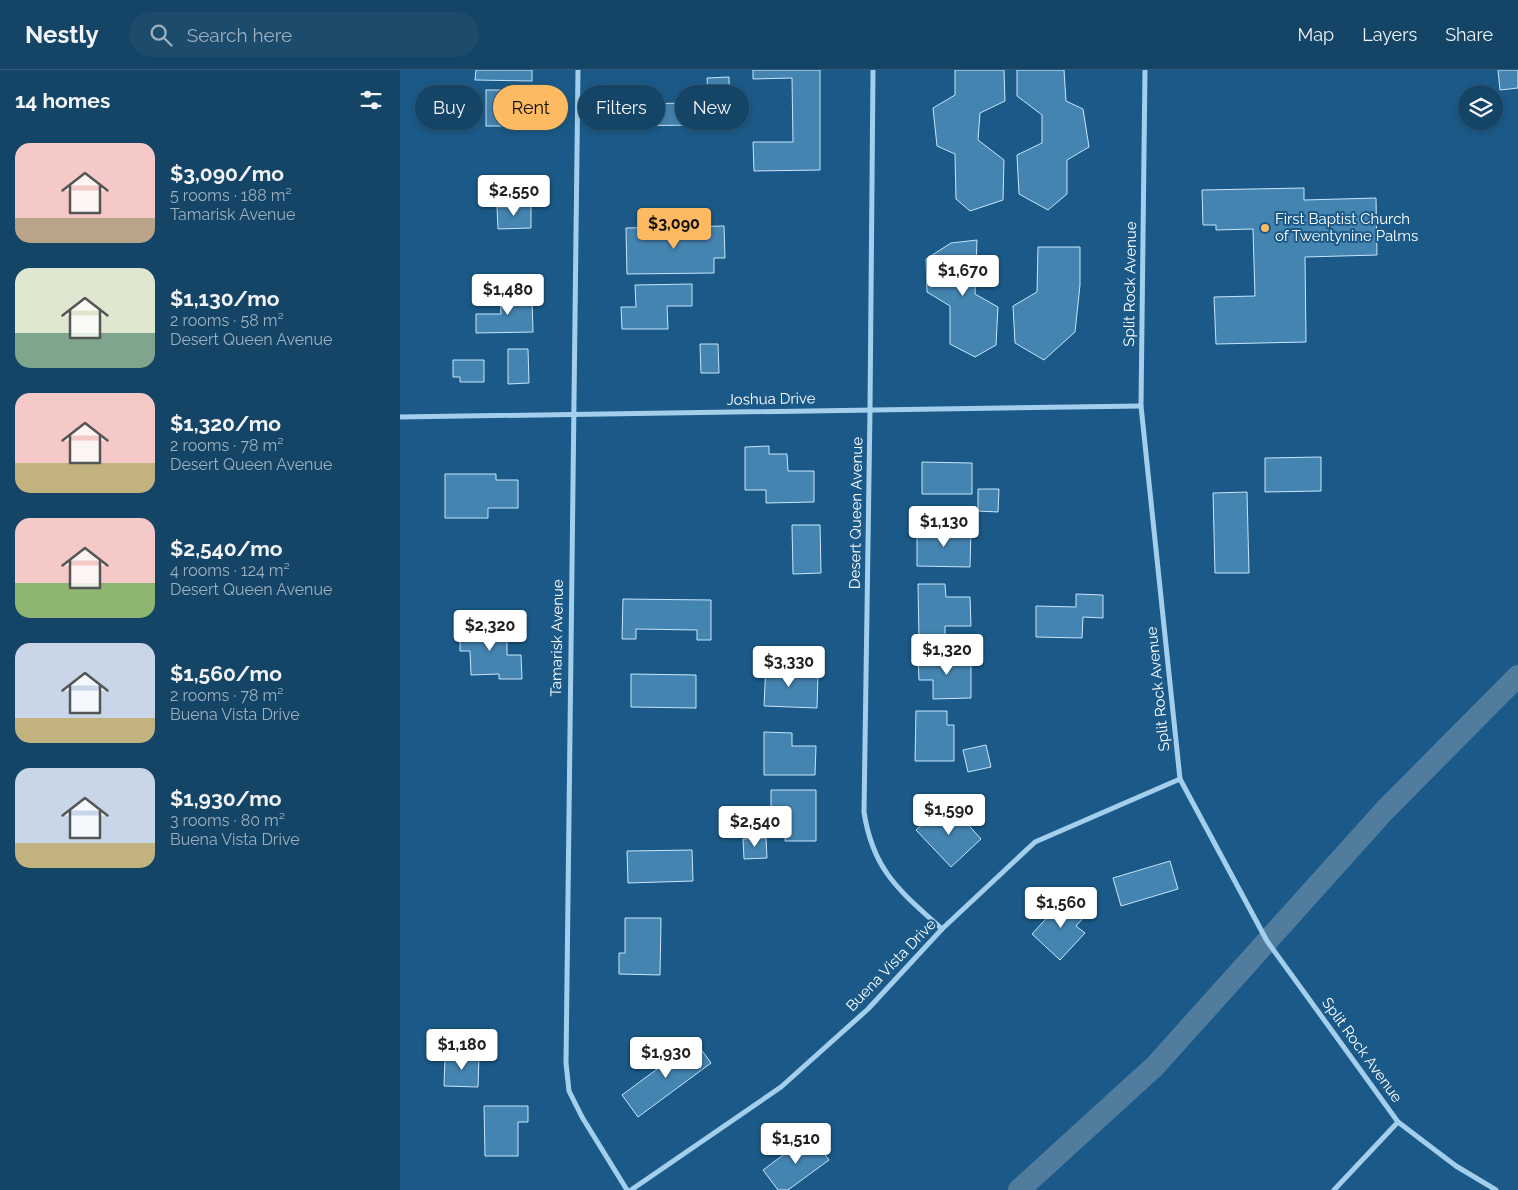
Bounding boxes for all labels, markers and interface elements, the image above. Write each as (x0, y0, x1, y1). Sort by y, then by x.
search box (129, 12, 479, 57)
text: Nestly (25, 20, 99, 49)
icon: search (147, 21, 175, 49)
text: Search here (187, 24, 292, 46)
text: Map (1298, 24, 1334, 45)
text: Layers (1362, 24, 1417, 45)
text: Share (1445, 24, 1493, 45)
chip: Buy (415, 85, 483, 130)
chip: Rent (493, 85, 568, 130)
chip: Filters (578, 85, 665, 130)
chip: New (675, 85, 749, 130)
map controls (1458, 85, 1503, 130)
button: layers (1458, 85, 1503, 130)
icon: filters (357, 86, 385, 114)
text: 14 homes (15, 88, 110, 113)
text: $3,090/mo (170, 161, 284, 186)
icon: home (55, 163, 115, 223)
pin: $2,550 (473, 174, 555, 217)
text: $2,550 (489, 181, 539, 200)
text: 5 rooms · 188 m² (170, 186, 292, 205)
text: Tamarisk Avenue (170, 205, 295, 224)
pin: $3,090 (633, 208, 715, 250)
place label: First Baptist Church of Twentynine Palms (1275, 210, 1418, 245)
text: $3,090 (648, 214, 700, 233)
street label: Split Rock Avenue (1120, 221, 1140, 347)
marker: First Baptist Church of Twentynine Palms (1259, 222, 1271, 234)
pin: $1,670 (922, 254, 1004, 297)
text: $1,670 (938, 261, 988, 280)
pin: $1,480 (467, 274, 549, 316)
text: $1,480 (483, 280, 533, 299)
text: $1,130/mo (170, 286, 280, 311)
icon: home (55, 288, 115, 348)
text: 2 rooms · 58 m² (170, 311, 284, 330)
text: Desert Queen Avenue (170, 330, 332, 349)
street label: Joshua Drive (726, 389, 816, 409)
text: $1,320/mo (170, 411, 281, 436)
icon: home (55, 413, 115, 473)
text: 2 rooms · 78 m² (170, 436, 283, 455)
street label: Desert Queen Avenue (846, 437, 866, 589)
text: Desert Queen Avenue (170, 455, 332, 474)
pin: $1,130 (903, 506, 985, 548)
text: $1,130 (920, 512, 968, 531)
text: $2,540/mo (170, 536, 283, 561)
icon: home (55, 538, 115, 598)
text: 4 rooms · 124 m² (170, 561, 290, 580)
street label: Tamarisk Avenue (547, 579, 567, 697)
text: Desert Queen Avenue (170, 580, 332, 599)
pin: $2,320 (449, 610, 531, 652)
text: $2,320 (465, 616, 515, 635)
street label: Split Rock Avenue (1142, 626, 1173, 752)
pin: $1,320 (906, 634, 988, 676)
text: $1,320 (922, 640, 972, 659)
pin: $3,330 (748, 646, 830, 688)
text: $3,330 (764, 652, 814, 671)
text: $1,560/mo (170, 661, 282, 686)
icon: home (55, 663, 115, 723)
text: 2 rooms · 78 m² (170, 686, 283, 705)
text: Buena Vista Drive (170, 705, 300, 724)
text: $1,930/mo (170, 786, 282, 811)
icon: home (55, 788, 115, 848)
pin: $1,590 (908, 794, 990, 836)
text: $1,590 (924, 800, 974, 819)
pin: $2,540 (714, 806, 796, 848)
text: 3 rooms · 80 m² (170, 811, 285, 830)
text: $2,540 (730, 812, 780, 831)
text: Buena Vista Drive (170, 830, 300, 849)
pin: $1,560 (1020, 886, 1102, 929)
text: $1,560 (1036, 893, 1086, 912)
street label: Buena Vista Drive (842, 915, 940, 1015)
street label: Split Rock Avenue (1318, 994, 1406, 1106)
pin: $1,180 (421, 1028, 503, 1071)
text: $1,180 (437, 1035, 487, 1054)
pin: $1,930 (625, 1036, 707, 1079)
text: $1,930 (641, 1043, 691, 1062)
pin: $1,510 (755, 1122, 837, 1165)
text: $1,510 (772, 1129, 820, 1148)

